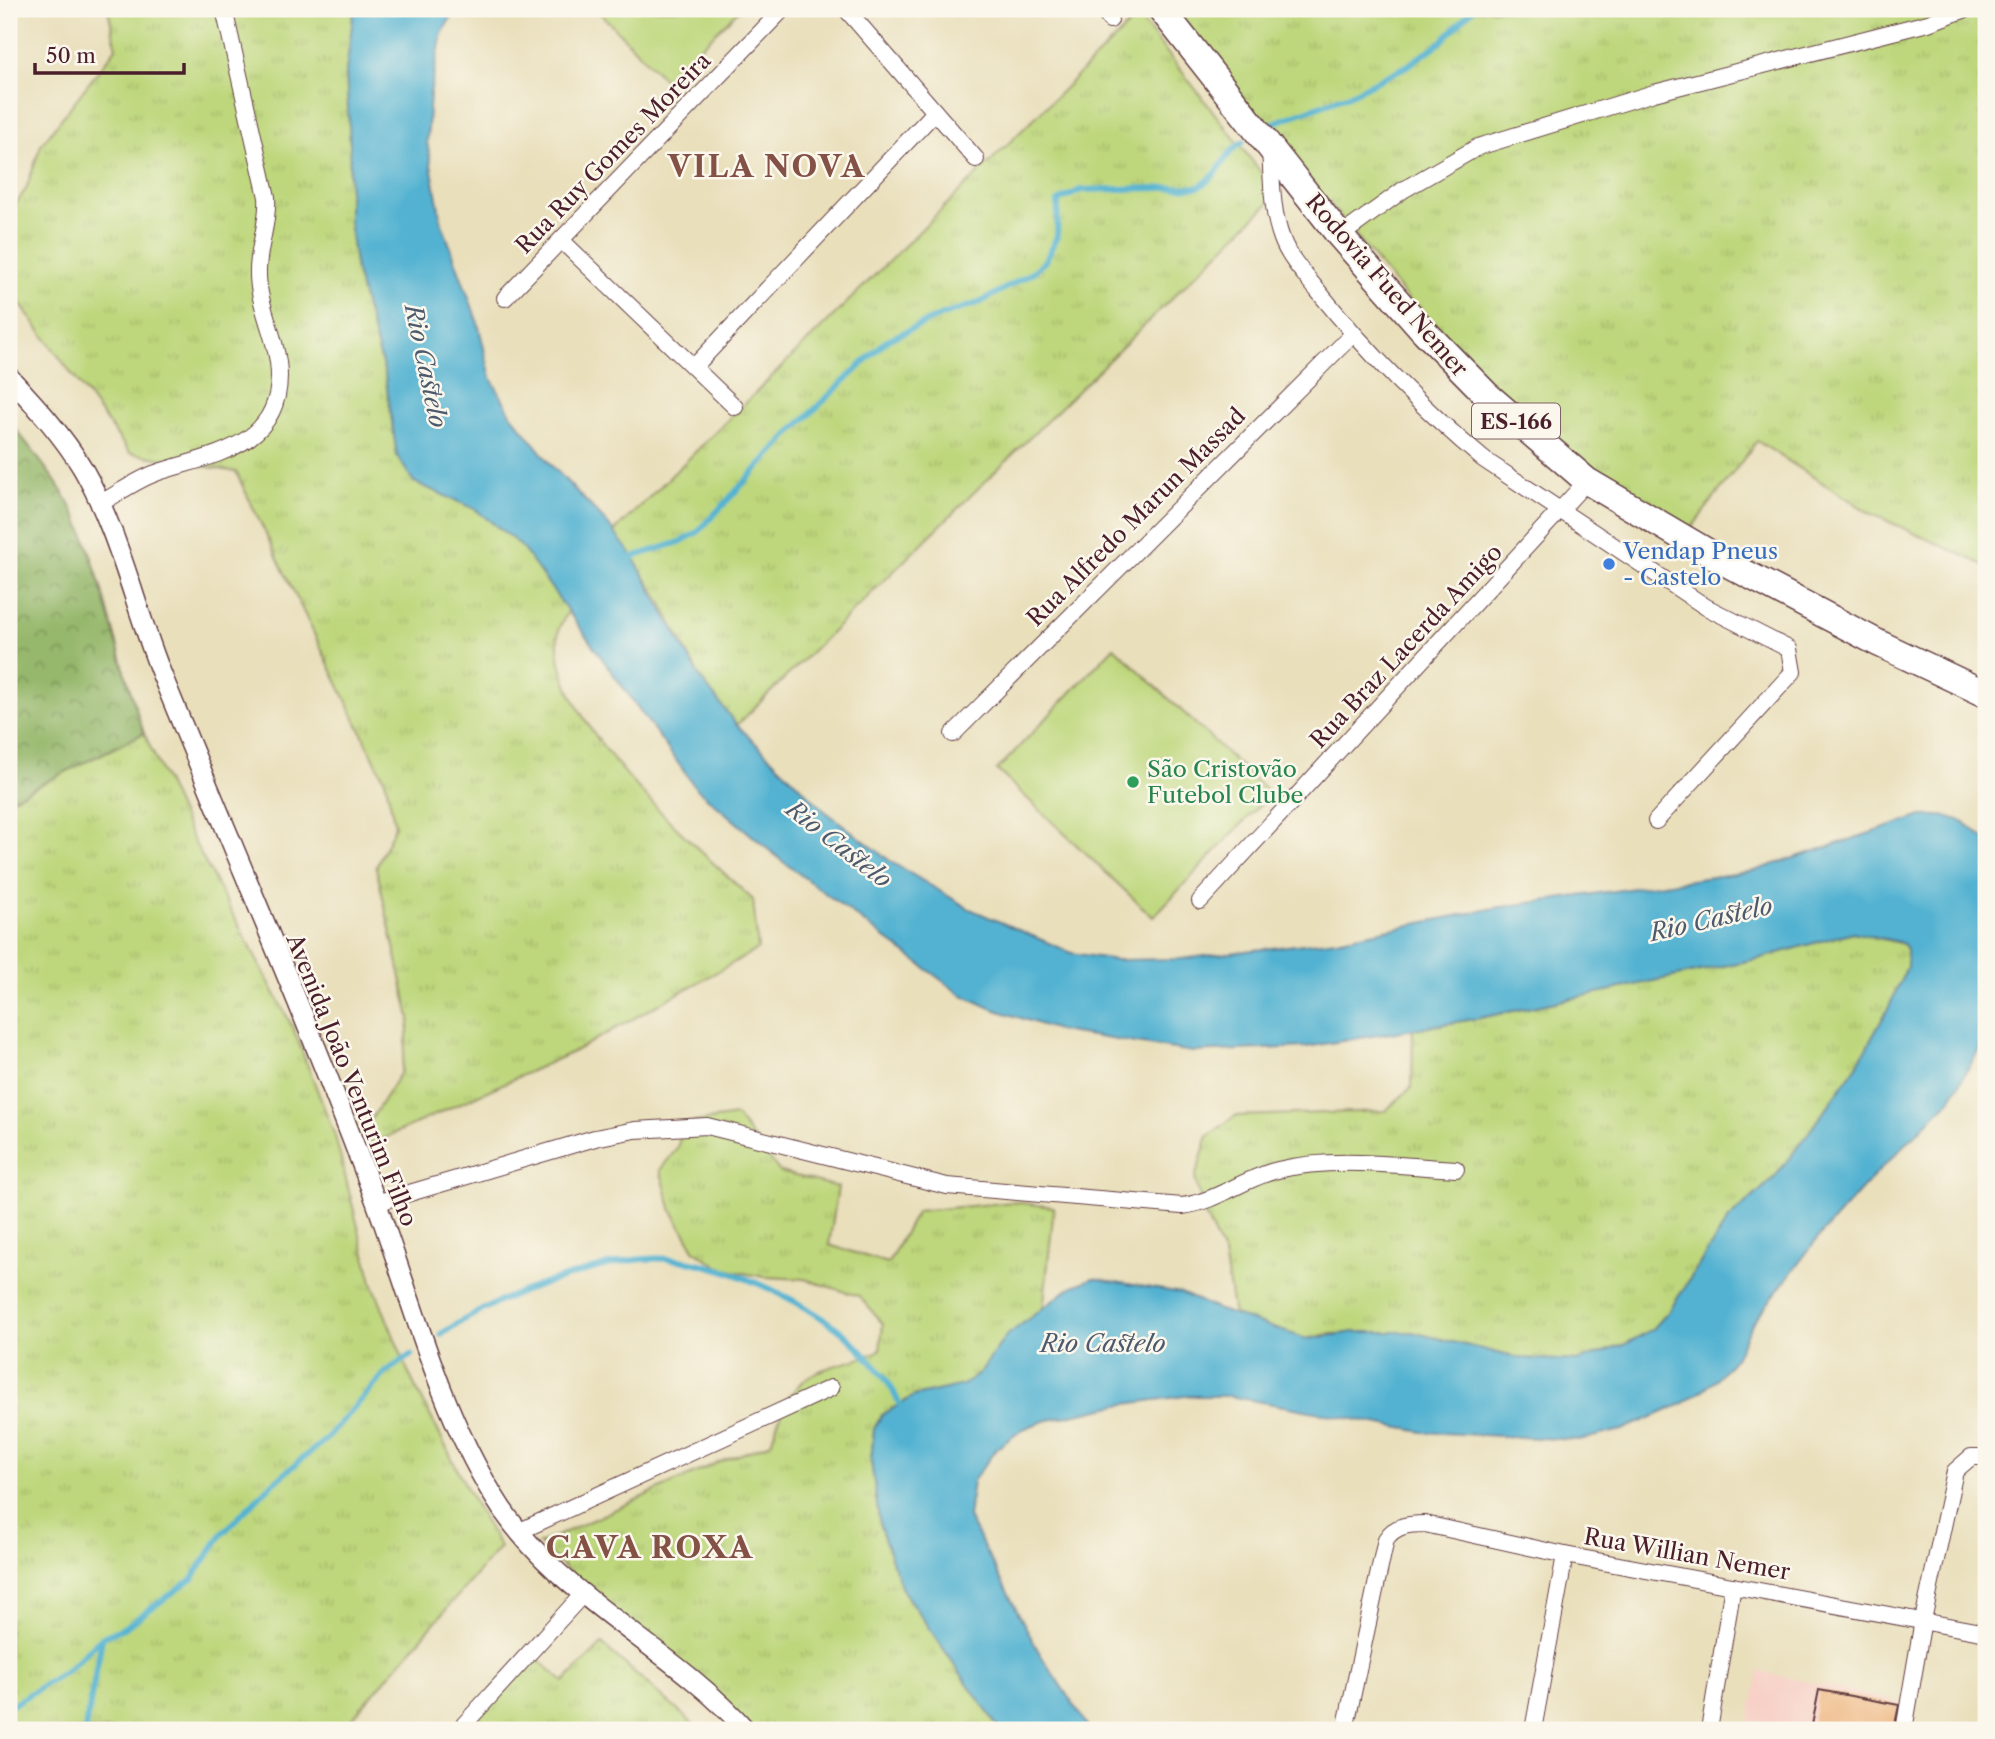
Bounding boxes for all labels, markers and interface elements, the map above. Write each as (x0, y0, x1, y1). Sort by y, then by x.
scale bar (35, 32, 184, 76)
text: 50 m (46, 43, 96, 68)
street label: Rua Ruy Gomes Moreira (510, 46, 717, 259)
district label: VILA NOVA (667, 148, 866, 185)
street label: Rodovia Fued Nemer (1300, 188, 1474, 382)
water label: Rio Castelo (398, 300, 453, 430)
street label: Rua Alfredo Marun Massad (1021, 402, 1251, 632)
road number: ES-166 (1472, 404, 1560, 438)
place label: Vendap Pneus - Castelo (1622, 537, 1778, 591)
street label: Rua Braz Lacerda Amigo (1304, 538, 1508, 754)
marker: Vendap Pneus - Castelo (1601, 556, 1617, 572)
place label: São Cristovão Futebol Clube (1147, 755, 1304, 809)
marker: São Cristovão Futebol Clube (1125, 774, 1141, 790)
water label: Rio Castelo (779, 793, 897, 894)
water label: Rio Castelo (1645, 891, 1775, 948)
street label: Avenida João Venturim Filho (280, 929, 424, 1230)
water label: Rio Castelo (1038, 1329, 1166, 1358)
street label: Rua Willian Nemer (1582, 1522, 1793, 1586)
district label: CAVA ROXA (546, 1529, 754, 1566)

